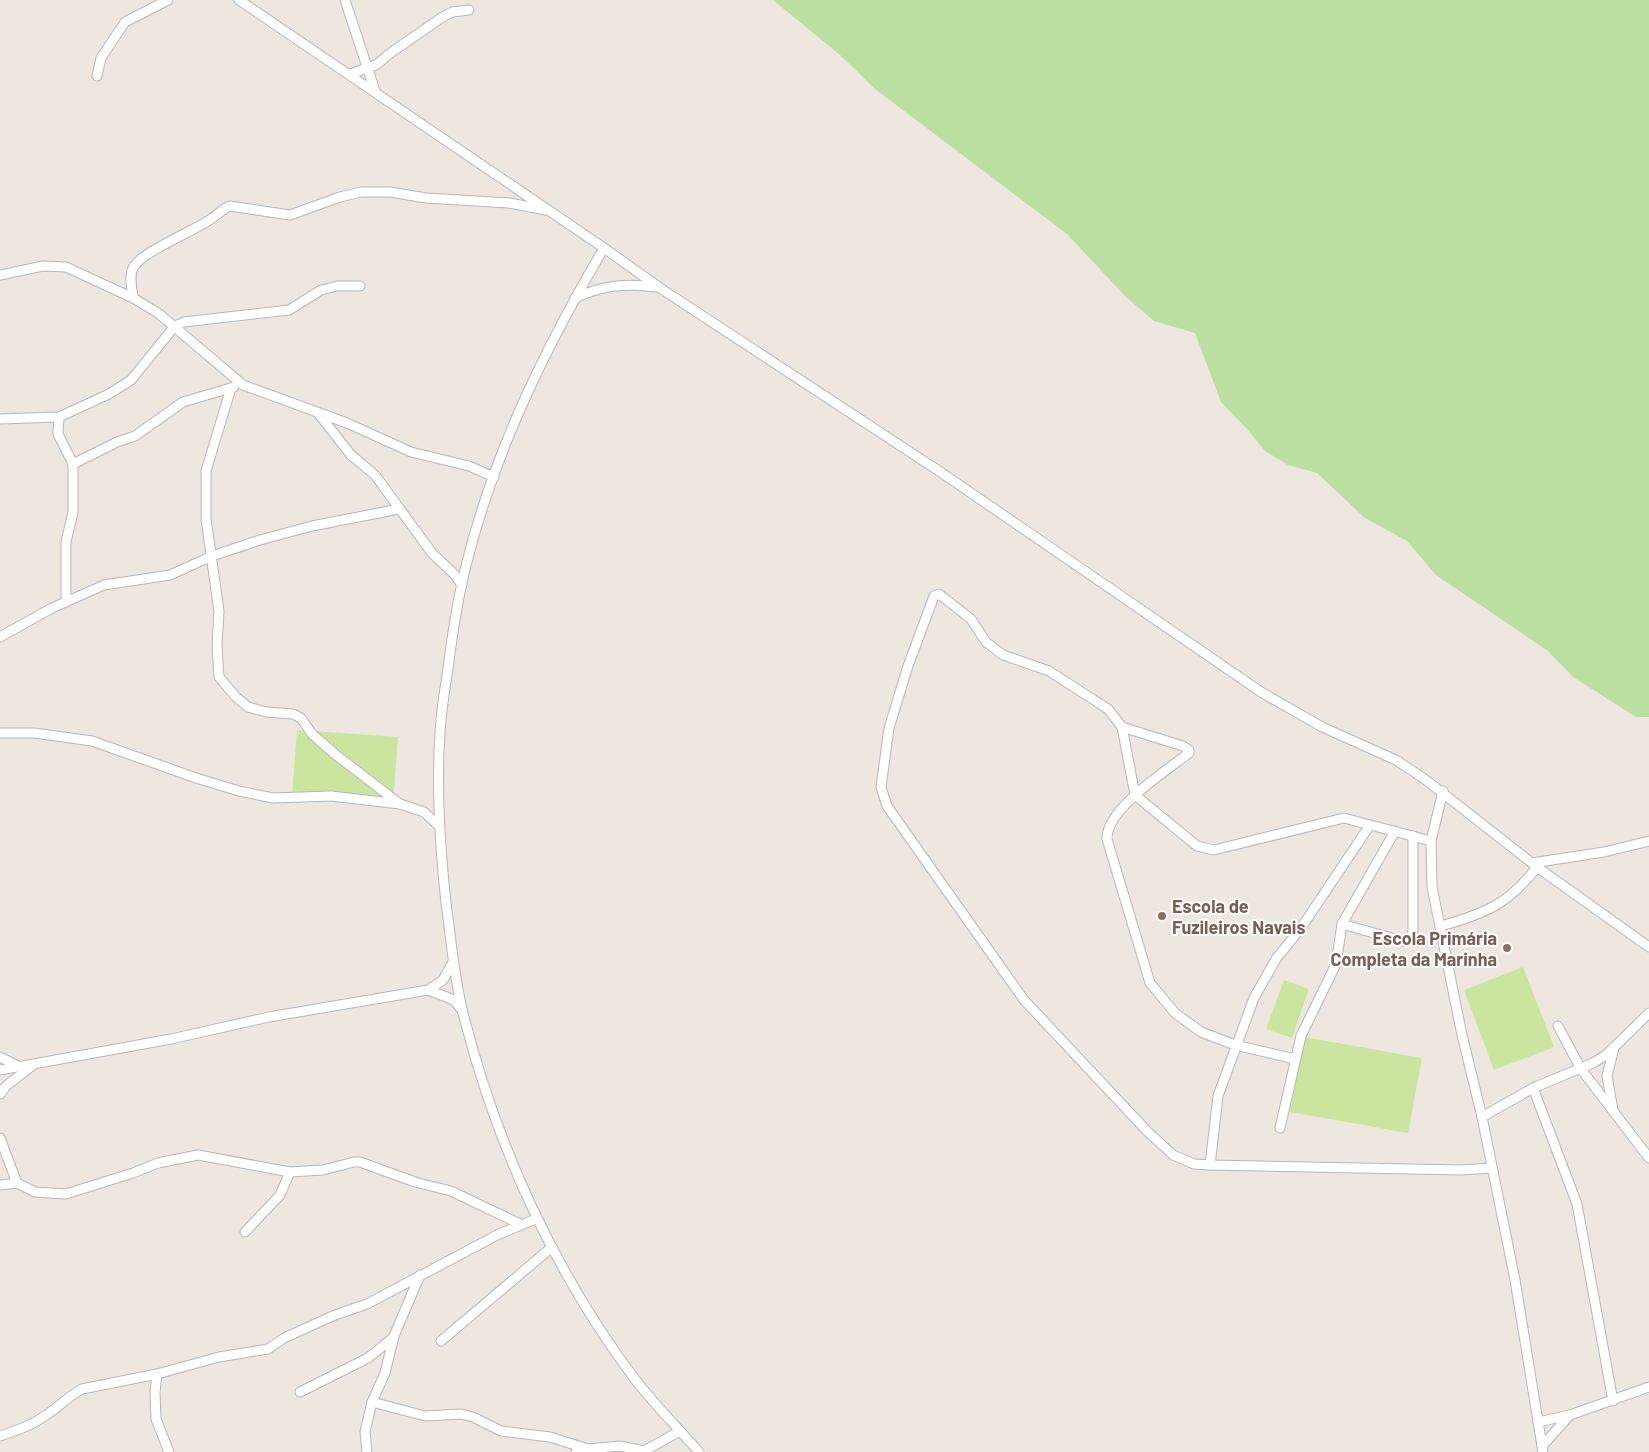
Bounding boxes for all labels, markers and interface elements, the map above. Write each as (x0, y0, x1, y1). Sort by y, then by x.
place label: Escola de Fuzileiros Navais (1172, 895, 1305, 938)
marker: Escola de Fuzileiros Navais (1156, 910, 1168, 922)
place label: Escola Primária Completa da Marinha (1331, 927, 1497, 970)
marker: Escola Primária Completa da Marinha (1501, 942, 1513, 954)

